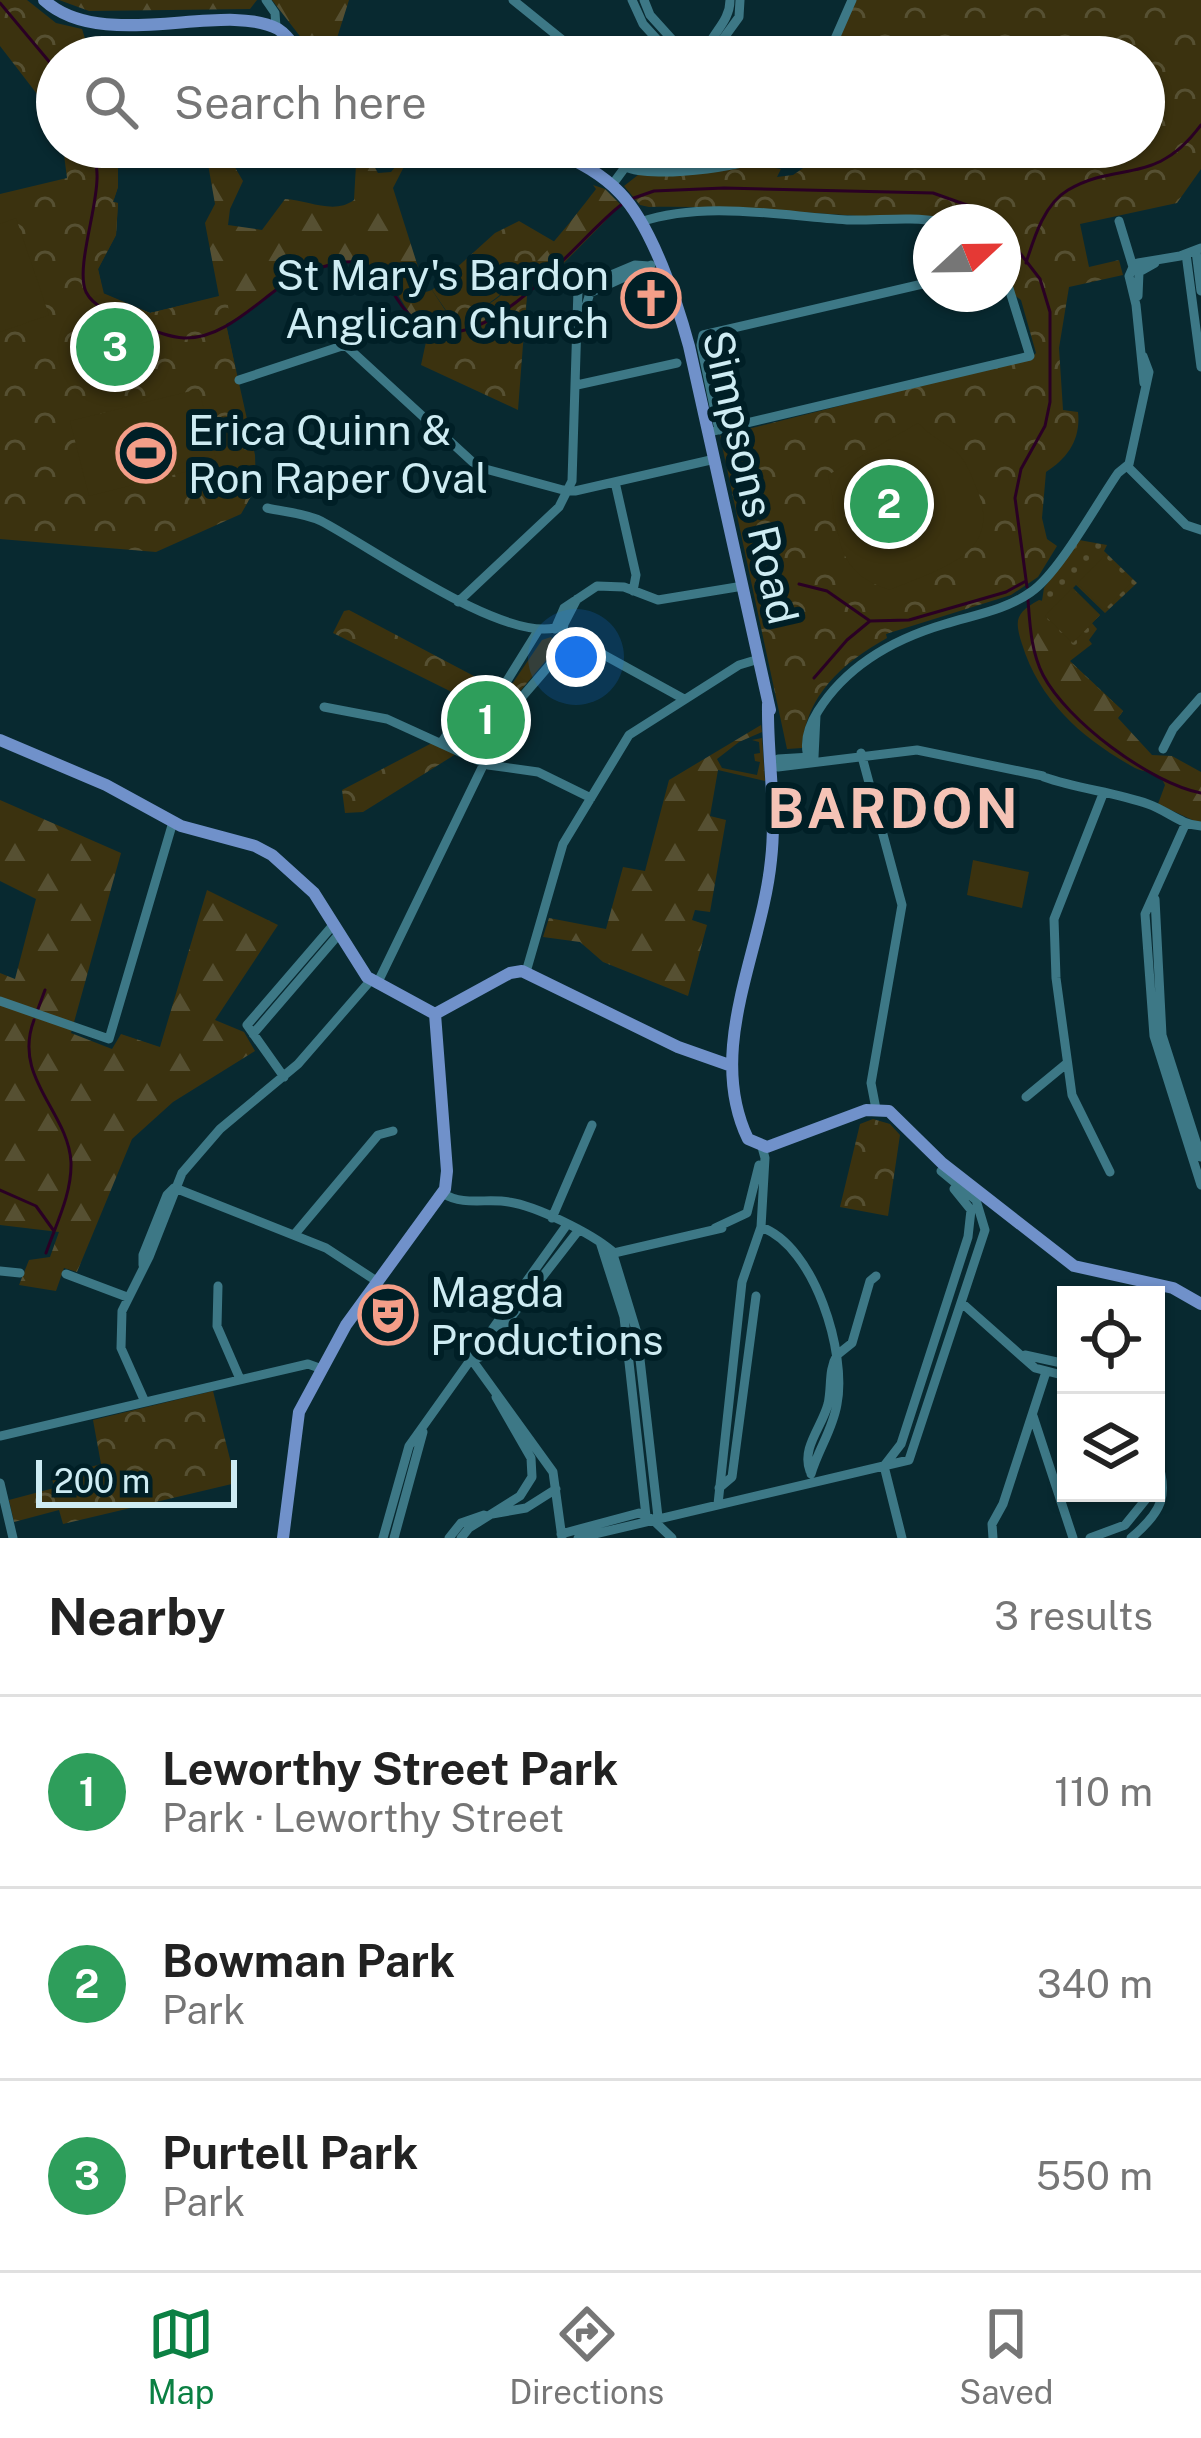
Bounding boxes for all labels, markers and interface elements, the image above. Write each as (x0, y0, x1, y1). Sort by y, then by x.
search box (36, 36, 1165, 168)
icon: search (78, 69, 144, 135)
text: Search here (174, 76, 427, 129)
north arrow (913, 204, 1021, 312)
place label: St Mary's Bardon Anglican Church (276, 250, 609, 347)
church icon: St Mary's Bardon Anglican Church (620, 267, 682, 329)
pin: 3 (76, 302, 154, 392)
street label: Simpsons Road (693, 325, 809, 629)
place label: Erica Quinn & Ron Raper Oval (188, 405, 488, 502)
sports icon: Erica Quinn & Ron Raper Oval (115, 422, 177, 484)
pin: 2 (850, 459, 928, 549)
your location (546, 627, 606, 687)
pin: 1 (447, 675, 525, 765)
district label: BARDON (767, 777, 1021, 840)
place label: Magda Productions (430, 1267, 664, 1364)
theatre icon: Magda Productions (357, 1284, 419, 1346)
map controls (1057, 1286, 1165, 1502)
button: locate (1057, 1286, 1165, 1394)
button: layers (1057, 1394, 1165, 1502)
scale bar (36, 1454, 237, 1507)
text: 200 m (54, 1462, 150, 1500)
text: Nearby (48, 1587, 225, 1646)
text: 3 results (994, 1593, 1153, 1639)
text: Leworthy Street Park (162, 1742, 618, 1795)
text: 1 (79, 1769, 95, 1815)
text: 110 m (1054, 1769, 1153, 1815)
text: Park · Leworthy Street (162, 1795, 564, 1841)
text: Bowman Park (162, 1934, 455, 1987)
text: 2 (75, 1961, 99, 2007)
text: 340 m (1037, 1961, 1153, 2007)
text: Park (162, 1987, 245, 2033)
text: Purtell Park (162, 2126, 418, 2179)
text: 3 (74, 2153, 100, 2199)
text: 550 m (1036, 2153, 1153, 2199)
text: Park (162, 2179, 245, 2225)
tab: Map (147, 2301, 214, 2411)
tab: Directions (509, 2301, 664, 2411)
tab: Saved (959, 2301, 1054, 2411)

